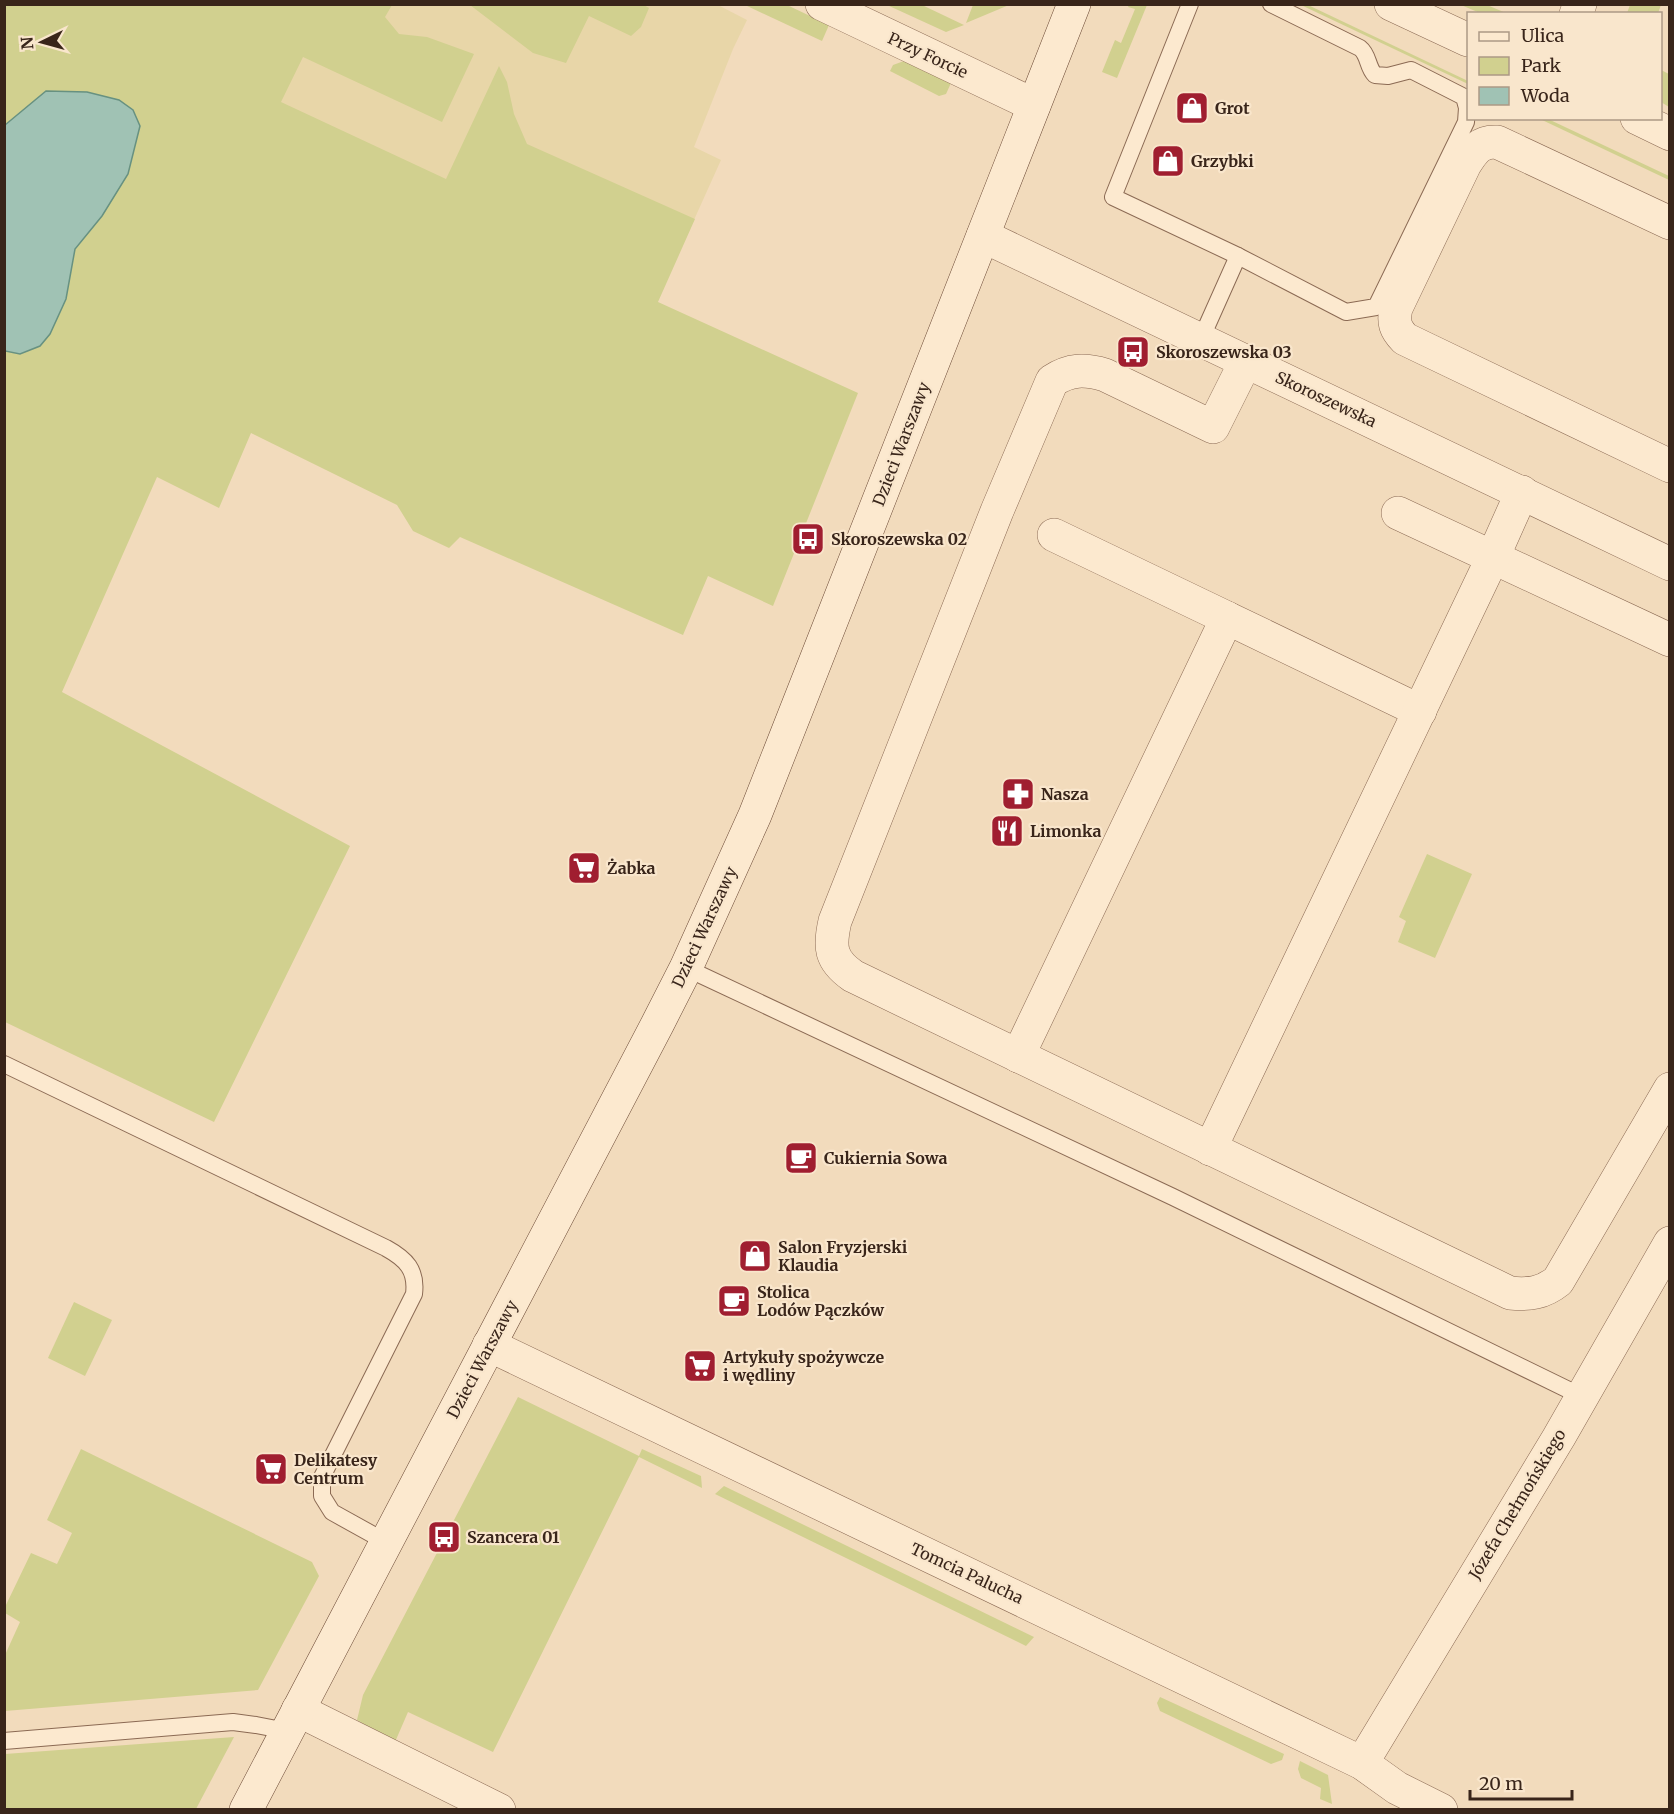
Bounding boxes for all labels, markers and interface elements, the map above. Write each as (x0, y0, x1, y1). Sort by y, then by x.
north arrow (12, 12, 72, 72)
legend (1467, 12, 1662, 120)
text: Ulica (1521, 24, 1565, 47)
street label: Przy Forcie (885, 28, 971, 82)
text: N (17, 36, 38, 50)
text: Park (1521, 54, 1562, 77)
text: Woda (1520, 84, 1570, 107)
shop icon: Grot (1174, 90, 1210, 126)
place label: Grot (1215, 98, 1250, 118)
shop icon: Grzybki (1150, 143, 1186, 179)
place label: Grzybki (1191, 151, 1254, 171)
bus stop icon: Skoroszewska 03 (1115, 334, 1151, 370)
place label: Skoroszewska 03 (1156, 342, 1292, 362)
street label: Skoroszewska (1272, 367, 1380, 431)
street label: Dzieci Warszawy (868, 379, 934, 509)
bus stop icon: Skoroszewska 02 (790, 521, 826, 557)
place label: Skoroszewska 02 (831, 529, 967, 549)
pharmacy icon: Nasza (1000, 776, 1036, 812)
place label: Nasza (1041, 784, 1089, 804)
restaurant icon: Limonka (989, 813, 1025, 849)
place label: Limonka (1030, 821, 1101, 841)
supermarket icon: Żabka (566, 850, 602, 886)
place label: Żabka (607, 858, 656, 878)
street label: Dzieci Warszawy (667, 863, 741, 991)
cafe icon: Cukiernia Sowa (783, 1140, 819, 1176)
place label: Cukiernia Sowa (824, 1148, 948, 1168)
place label: Salon Fryzjerski Klaudia (778, 1237, 908, 1275)
shop icon: Salon Fryzjerski Klaudia (737, 1238, 773, 1274)
place label: Stolica Lodów Pączków (757, 1282, 884, 1320)
cafe icon: Stolica Lodów Pączków (716, 1283, 752, 1319)
street label: Dzieci Warszawy (442, 1296, 522, 1422)
place label: Artykuły spożywcze i wędliny (722, 1347, 884, 1385)
supermarket icon: Artykuły spożywcze i wędliny (682, 1348, 718, 1384)
street label: Józefa Chełmońskiego (1464, 1425, 1570, 1584)
place label: Delikatesy Centrum (294, 1450, 378, 1488)
supermarket icon: Delikatesy Centrum (253, 1451, 289, 1487)
bus stop icon: Szancera 01 (426, 1519, 462, 1555)
place label: Szancera 01 (467, 1527, 560, 1547)
street label: Tomcia Palucha (908, 1538, 1027, 1608)
scale bar (1470, 1763, 1572, 1801)
text: 20 m (1479, 1772, 1523, 1795)

